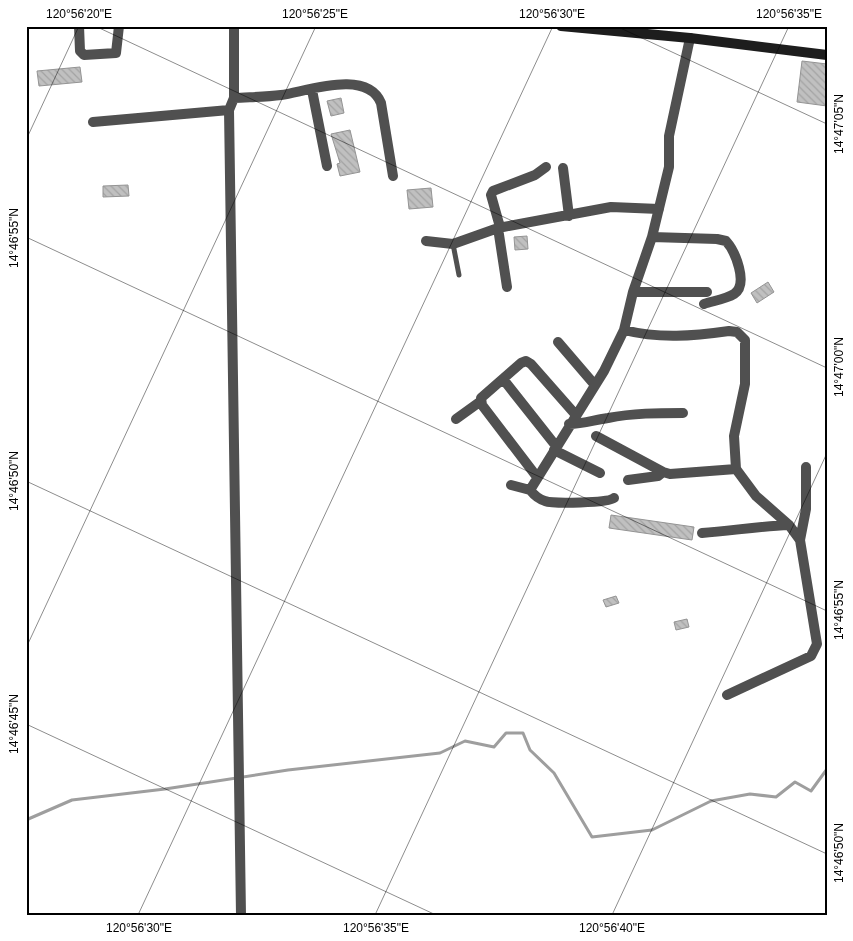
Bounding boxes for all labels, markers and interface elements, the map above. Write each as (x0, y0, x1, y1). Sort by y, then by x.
text: 120°56'20"E (46, 7, 112, 21)
text: 120°56'25"E (282, 7, 348, 21)
text: 120°56'30"E (519, 7, 585, 21)
text: 120°56'35"E (756, 7, 822, 21)
text: 14°47'05"N (832, 94, 846, 154)
text: 14°46'55"N (7, 208, 21, 268)
text: 14°47'00"N (832, 337, 846, 397)
text: 14°46'50"N (7, 451, 21, 511)
text: 14°46'55"N (832, 580, 846, 640)
text: 14°46'45"N (7, 694, 21, 754)
text: 14°46'50"N (832, 823, 846, 883)
text: 120°56'30"E (106, 921, 172, 935)
text: 120°56'35"E (343, 921, 409, 935)
text: 120°56'40"E (579, 921, 645, 935)

